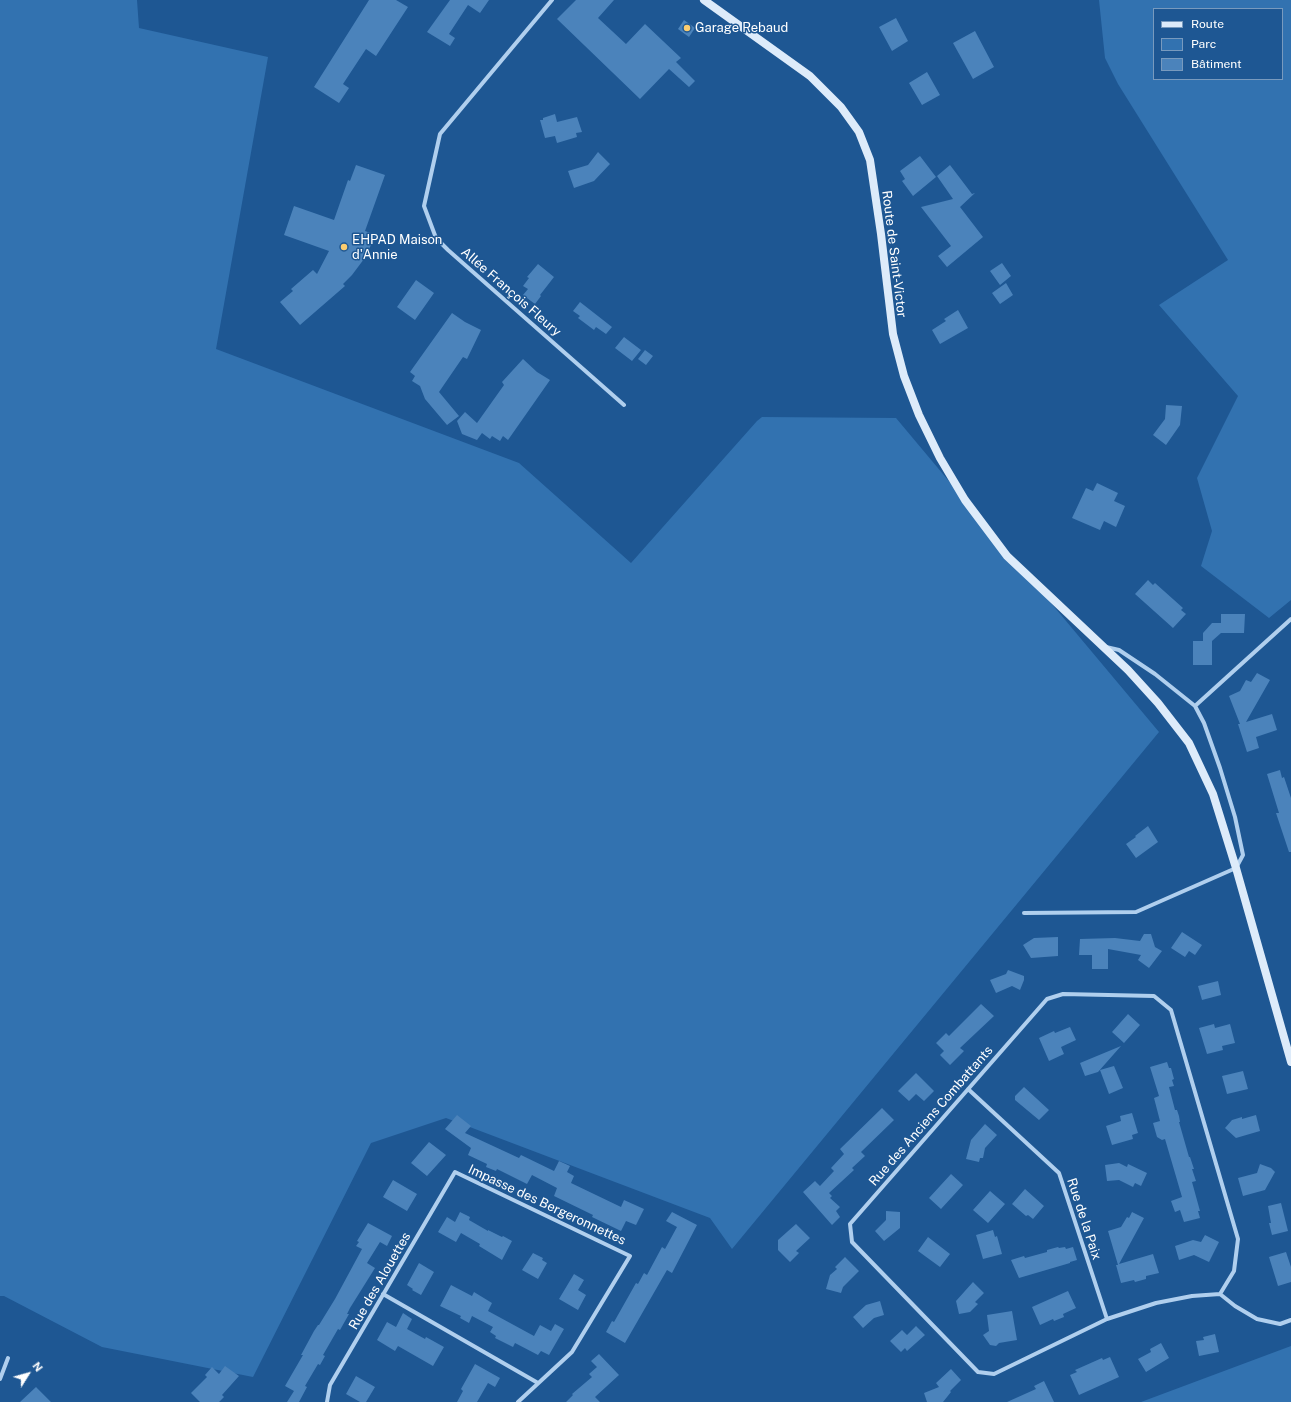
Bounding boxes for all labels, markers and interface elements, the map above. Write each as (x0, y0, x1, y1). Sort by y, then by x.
legend (1153, 8, 1283, 80)
text: Route (1191, 17, 1224, 31)
place label: Garage Rebaud (695, 20, 788, 36)
marker: Garage Rebaud (682, 23, 692, 33)
text: Parc (1191, 37, 1216, 51)
text: Bâtiment (1191, 57, 1242, 71)
street label: Route de Saint-Victor (878, 189, 910, 319)
place label: EHPAD Maison d'Annie (352, 232, 442, 263)
marker: EHPAD Maison d'Annie (339, 242, 349, 252)
street label: Allée François Fleury (458, 244, 564, 340)
street label: Rue des Anciens Combattants (866, 1043, 996, 1189)
street label: Impasse des Bergeronnettes (466, 1162, 628, 1248)
street label: Rue de la Paix (1063, 1176, 1105, 1262)
street label: Rue des Alouettes (346, 1230, 414, 1332)
north arrow (8, 1354, 48, 1394)
text: N (30, 1360, 45, 1374)

